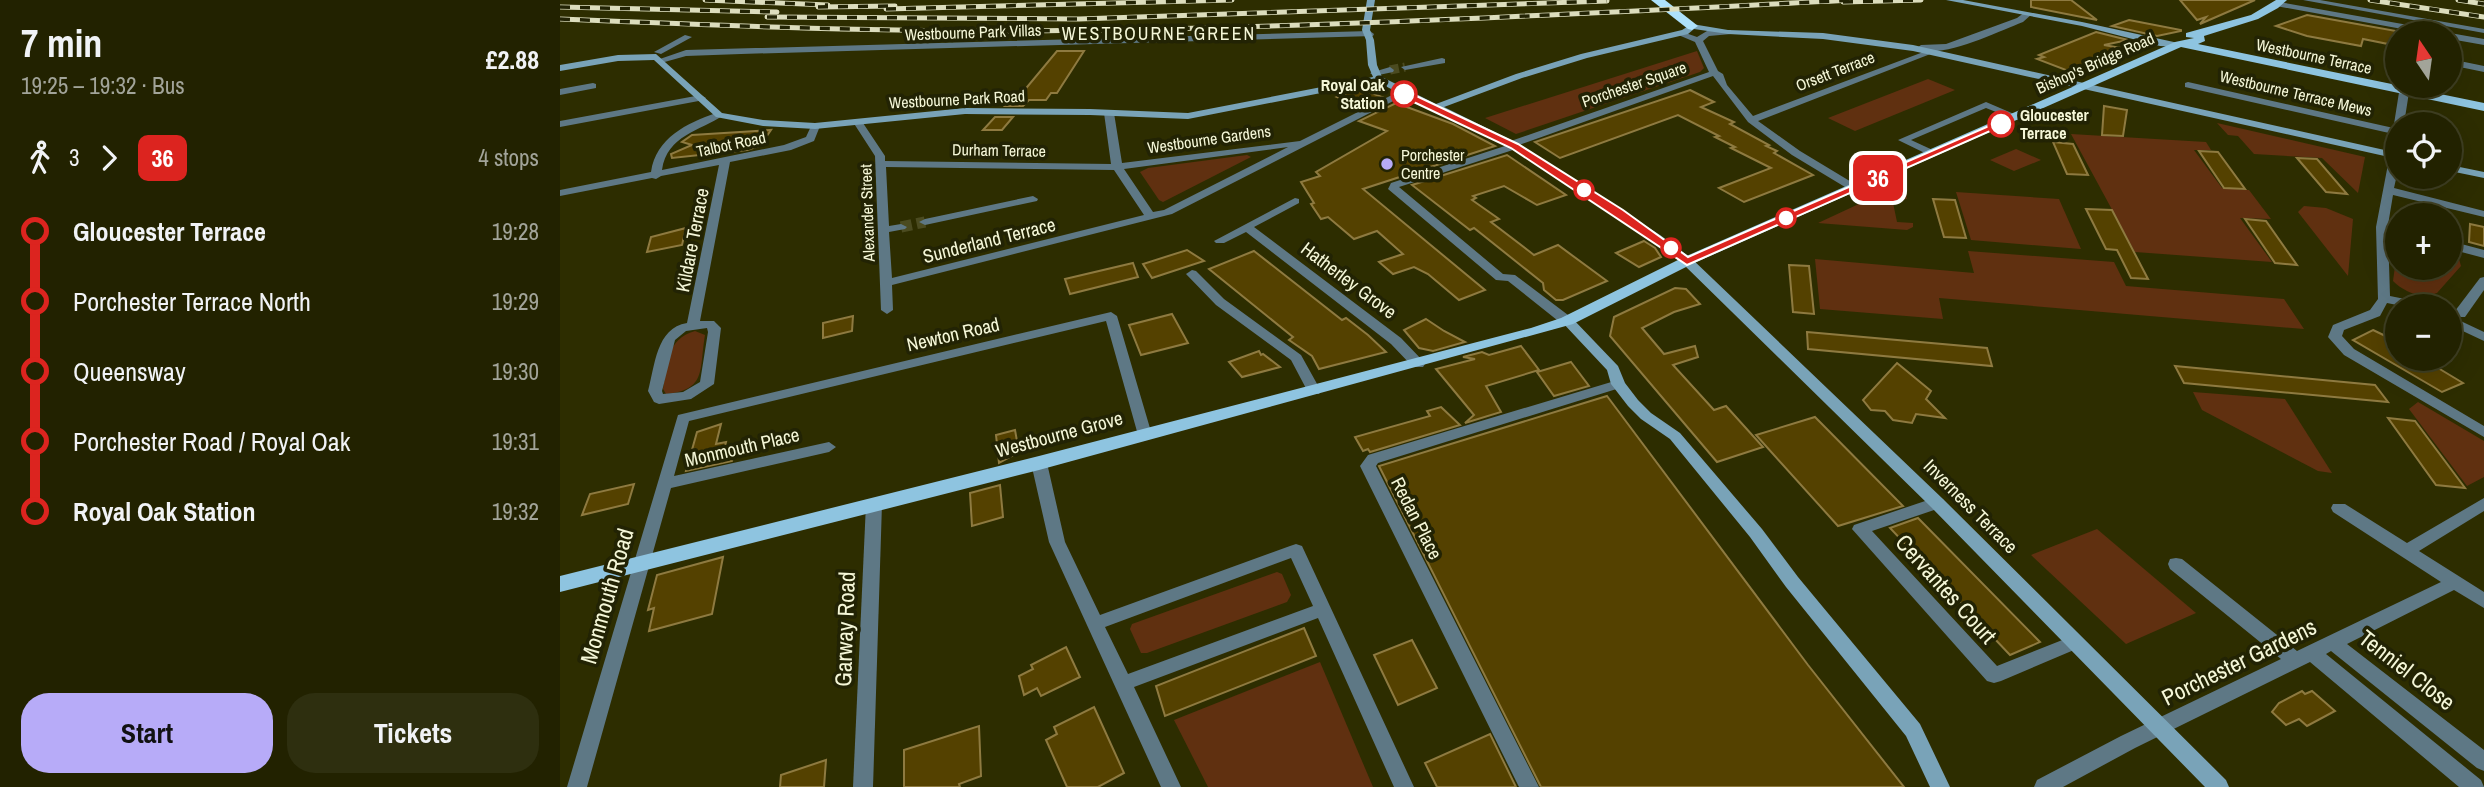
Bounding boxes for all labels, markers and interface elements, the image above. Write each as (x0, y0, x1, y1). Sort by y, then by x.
text: 7 min (21, 18, 102, 69)
street label: Westbourne Park Villas (904, 19, 1042, 45)
district label: WESTBOURNE GREEN (1062, 21, 1256, 46)
north arrow (2385, 21, 2462, 98)
map controls (2385, 21, 2462, 371)
street label: Bishop's Bridge Road (2032, 27, 2158, 99)
street label: Westbourne Terrace (2254, 33, 2374, 79)
text: £2.88 (486, 42, 539, 77)
street label: Orsett Terrace (1792, 46, 1878, 96)
street label: Porchester Square (1579, 56, 1689, 112)
street label: Westbourne Terrace Mews (2218, 65, 2374, 121)
text: 19:25 – 19:32 · Bus (21, 70, 185, 101)
place label: Royal Oak Station (1321, 74, 1386, 114)
marker: Royal Oak Station (1391, 81, 1417, 107)
street label: Westbourne Park Road (888, 84, 1026, 114)
place label: Gloucester Terrace (2020, 104, 2089, 144)
marker: Gloucester Terrace (1988, 111, 2014, 137)
button: locate (2385, 112, 2462, 189)
street label: Westbourne Gardens (1146, 119, 1272, 159)
street label: Talbot Road (694, 126, 768, 162)
street label: Durham Terrace (952, 138, 1046, 162)
icon: walk (21, 139, 59, 177)
icon: forward (90, 139, 128, 177)
text: 3 (69, 142, 80, 173)
text: 36 (152, 142, 173, 174)
text: 4 stops (478, 142, 539, 173)
place label: Porchester Centre (1401, 144, 1465, 184)
line badge: 36 (1846, 155, 1910, 201)
marker: Porchester Centre (1379, 156, 1395, 172)
text: 36 (1867, 162, 1889, 194)
street label: Alexander Street (854, 163, 880, 263)
unlabelled marker (1574, 180, 1594, 200)
street label: Kildare Terrace (669, 186, 715, 294)
button: + (2385, 203, 2462, 280)
unlabelled marker (1776, 208, 1796, 228)
street label: Sunderland Terrace (920, 211, 1058, 269)
text: Gloucester Terrace (73, 214, 266, 249)
text: 19:28 (492, 216, 539, 247)
street label: Hatherley Grove (1296, 235, 1402, 325)
unlabelled marker (1661, 238, 1681, 258)
text: Porchester Terrace North (73, 284, 311, 319)
text: 19:29 (492, 286, 539, 317)
button: − (2385, 294, 2462, 371)
street label: Newton Road (904, 311, 1002, 357)
text: Queensway (73, 354, 186, 389)
text: 19:30 (492, 356, 539, 387)
street label: Westbourne Grove (993, 405, 1125, 463)
street label: Monmouth Place (682, 421, 802, 473)
text: Porchester Road / Royal Oak (73, 424, 350, 459)
text: 19:31 (492, 426, 539, 457)
street label: Inverness Terrace (1918, 453, 2024, 559)
street label: Redan Place (1385, 472, 1449, 564)
text: Royal Oak Station (73, 494, 255, 529)
text: 19:32 (492, 496, 539, 527)
street label: Monmouth Road (572, 525, 641, 667)
street label: Cervantes Court (1889, 527, 2004, 650)
street label: Garway Road (827, 571, 862, 687)
street label: Porchester Gardens (2156, 611, 2321, 712)
street label: Tenniel Close (2353, 622, 2462, 717)
button: Start (21, 693, 273, 773)
button: Tickets (287, 693, 539, 773)

